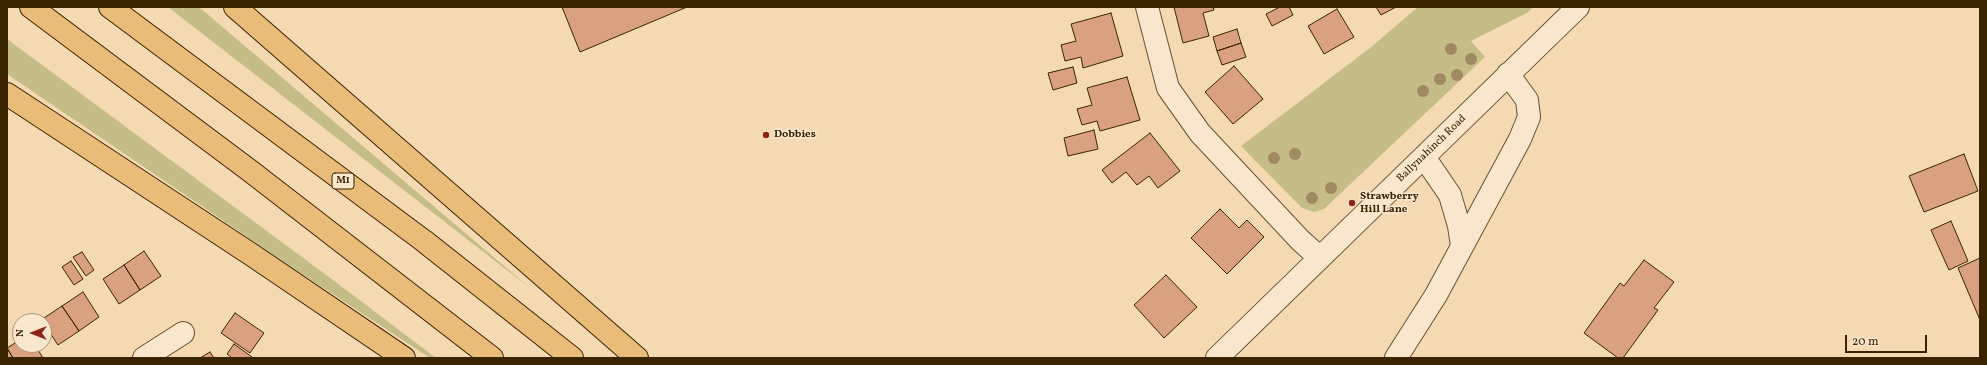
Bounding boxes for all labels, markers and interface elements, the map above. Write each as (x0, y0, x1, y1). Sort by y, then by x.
street label: Ballynahinch Road (1394, 112, 1470, 186)
place label: Dobbies (774, 128, 816, 142)
marker: Dobbies (761, 130, 771, 140)
road number: M1 (332, 173, 354, 189)
place label: Strawberry Hill Lane (1360, 190, 1419, 216)
marker: Strawberry Hill Lane (1347, 198, 1357, 208)
north arrow (12, 313, 52, 353)
scale bar (1847, 327, 1929, 353)
text: N (13, 329, 28, 337)
text: 20 m (1852, 334, 1879, 350)

